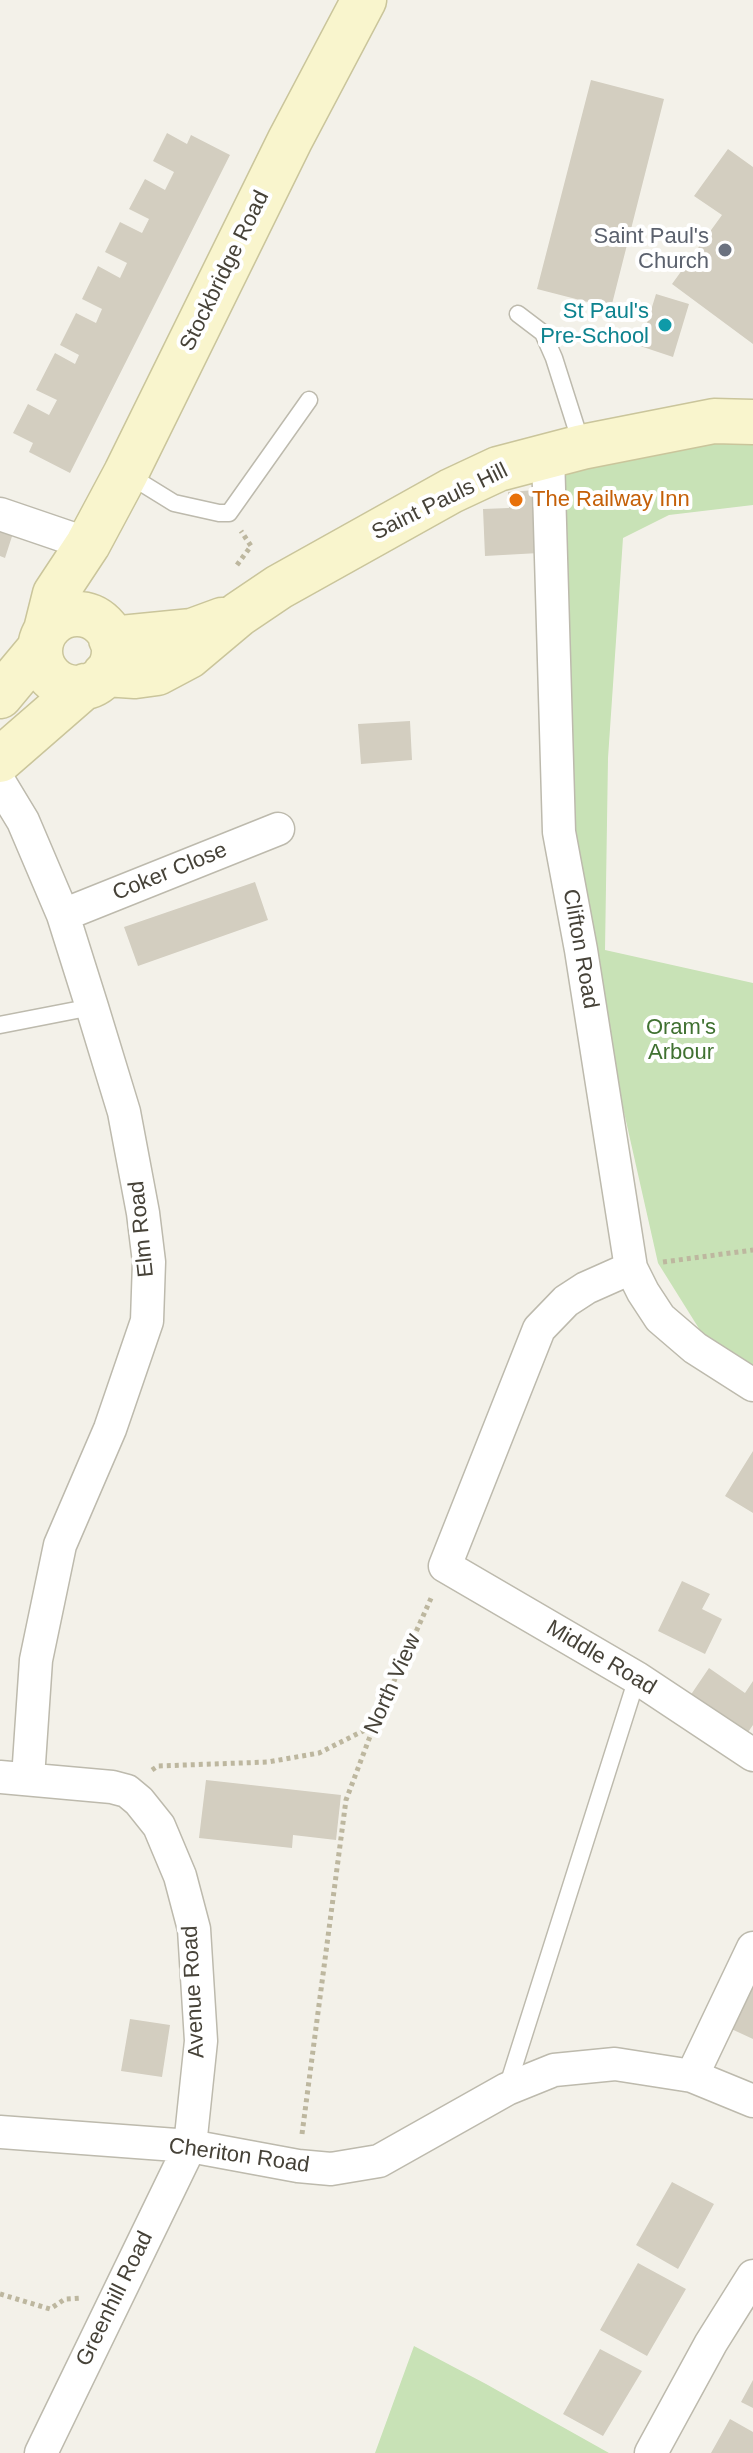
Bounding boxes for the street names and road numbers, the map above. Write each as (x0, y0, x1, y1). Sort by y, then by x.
street label: Stockbridge Road (175, 187, 275, 355)
street label: Saint Pauls Hill (368, 458, 512, 546)
street label: Coker Close (109, 837, 231, 907)
street label: Clifton Road (556, 887, 604, 1011)
street label: Elm Road (124, 1180, 160, 1278)
street label: Middle Road (541, 1615, 661, 1701)
street label: North View (359, 1630, 427, 1738)
street label: Avenue Road (177, 1925, 211, 2059)
street label: Cheriton Road (167, 2133, 311, 2179)
street label: Greenhill Road (71, 2227, 159, 2371)

